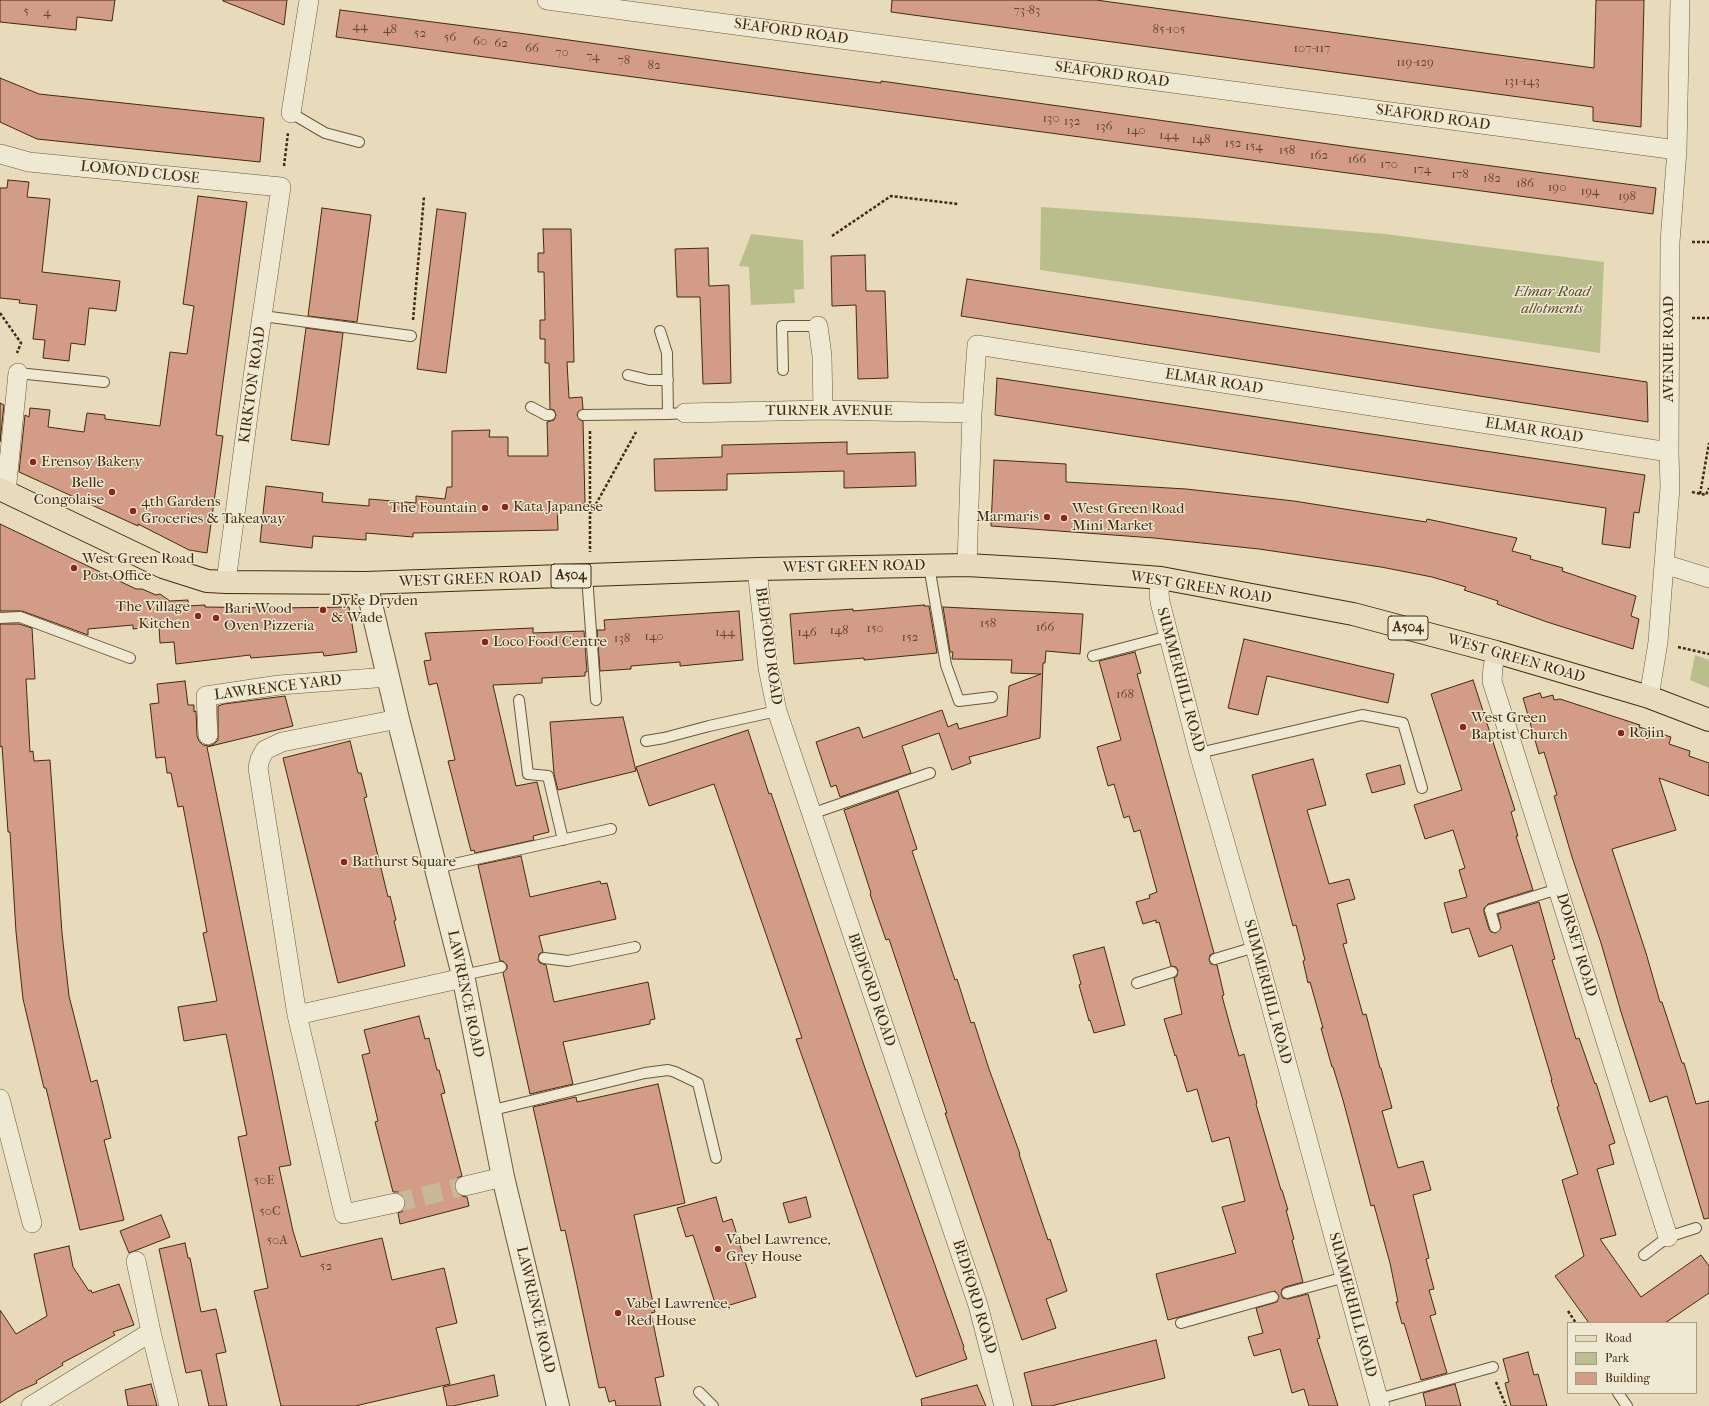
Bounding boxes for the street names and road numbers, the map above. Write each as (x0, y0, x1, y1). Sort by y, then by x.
street label: SEAFORD ROAD (733, 15, 849, 49)
street label: SEAFORD ROAD (1054, 58, 1170, 92)
street label: SEAFORD ROAD (1375, 101, 1491, 135)
street label: LOMOND CLOSE (79, 158, 201, 188)
street label: AVENUE ROAD (1660, 296, 1678, 402)
street label: KIRKTON ROAD (236, 325, 270, 445)
street label: ELMAR ROAD (1164, 365, 1264, 399)
street label: TURNER AVENUE (765, 402, 893, 420)
street label: ELMAR ROAD (1484, 414, 1584, 448)
street label: WEST GREEN ROAD (783, 557, 925, 577)
road number: A504 (551, 564, 591, 588)
street label: WEST GREEN ROAD (1129, 568, 1273, 608)
street label: WEST GREEN ROAD (398, 569, 542, 591)
street label: BEDFORD ROAD (751, 586, 785, 706)
street label: SUMMERHILL ROAD (1152, 606, 1208, 754)
road number: A504 (1388, 616, 1428, 640)
street label: WEST GREEN ROAD (1445, 631, 1587, 687)
street label: LAWRENCE YARD (213, 671, 343, 705)
street label: DORSET ROAD (1552, 891, 1600, 999)
street label: SUMMERHILL ROAD (1239, 918, 1295, 1066)
street label: LAWRENCE ROAD (443, 929, 487, 1059)
street label: BEDFORD ROAD (843, 931, 899, 1049)
street label: SUMMERHILL ROAD (1324, 1231, 1380, 1379)
street label: BEDFORD ROAD (948, 1238, 1000, 1356)
street label: LAWRENCE ROAD (512, 1245, 558, 1375)

